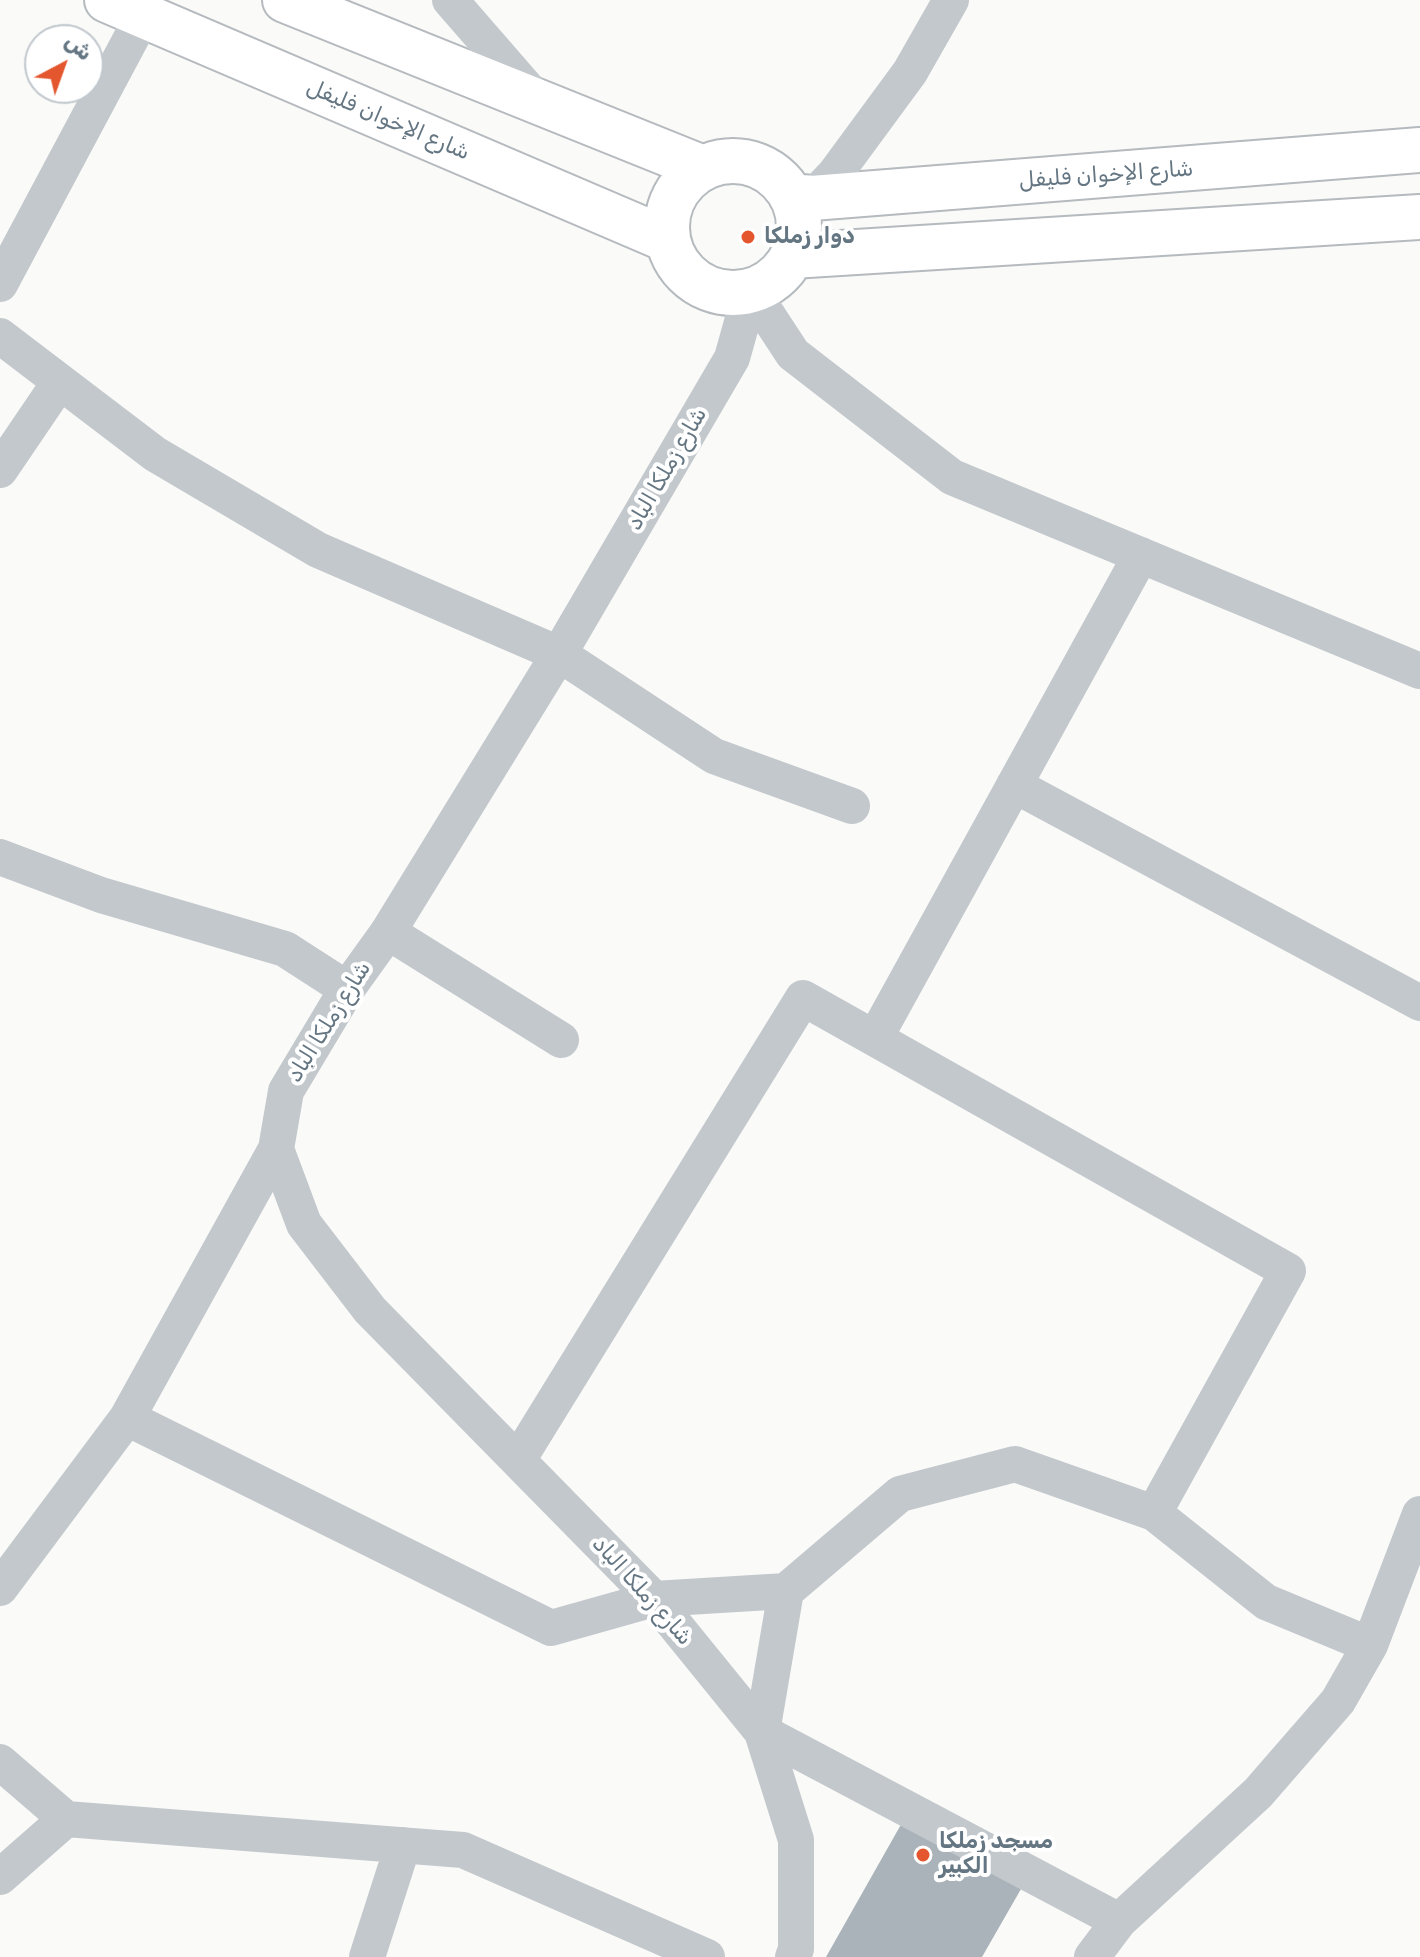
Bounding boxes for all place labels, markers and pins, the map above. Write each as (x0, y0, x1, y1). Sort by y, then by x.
place label: دوار زملكا (764, 224, 855, 250)
marker: دوار زملكا (739, 228, 757, 246)
place label: مسجد زملكا الكبير (939, 1829, 1053, 1880)
marker: مسجد زملكا الكبير (914, 1846, 932, 1864)

